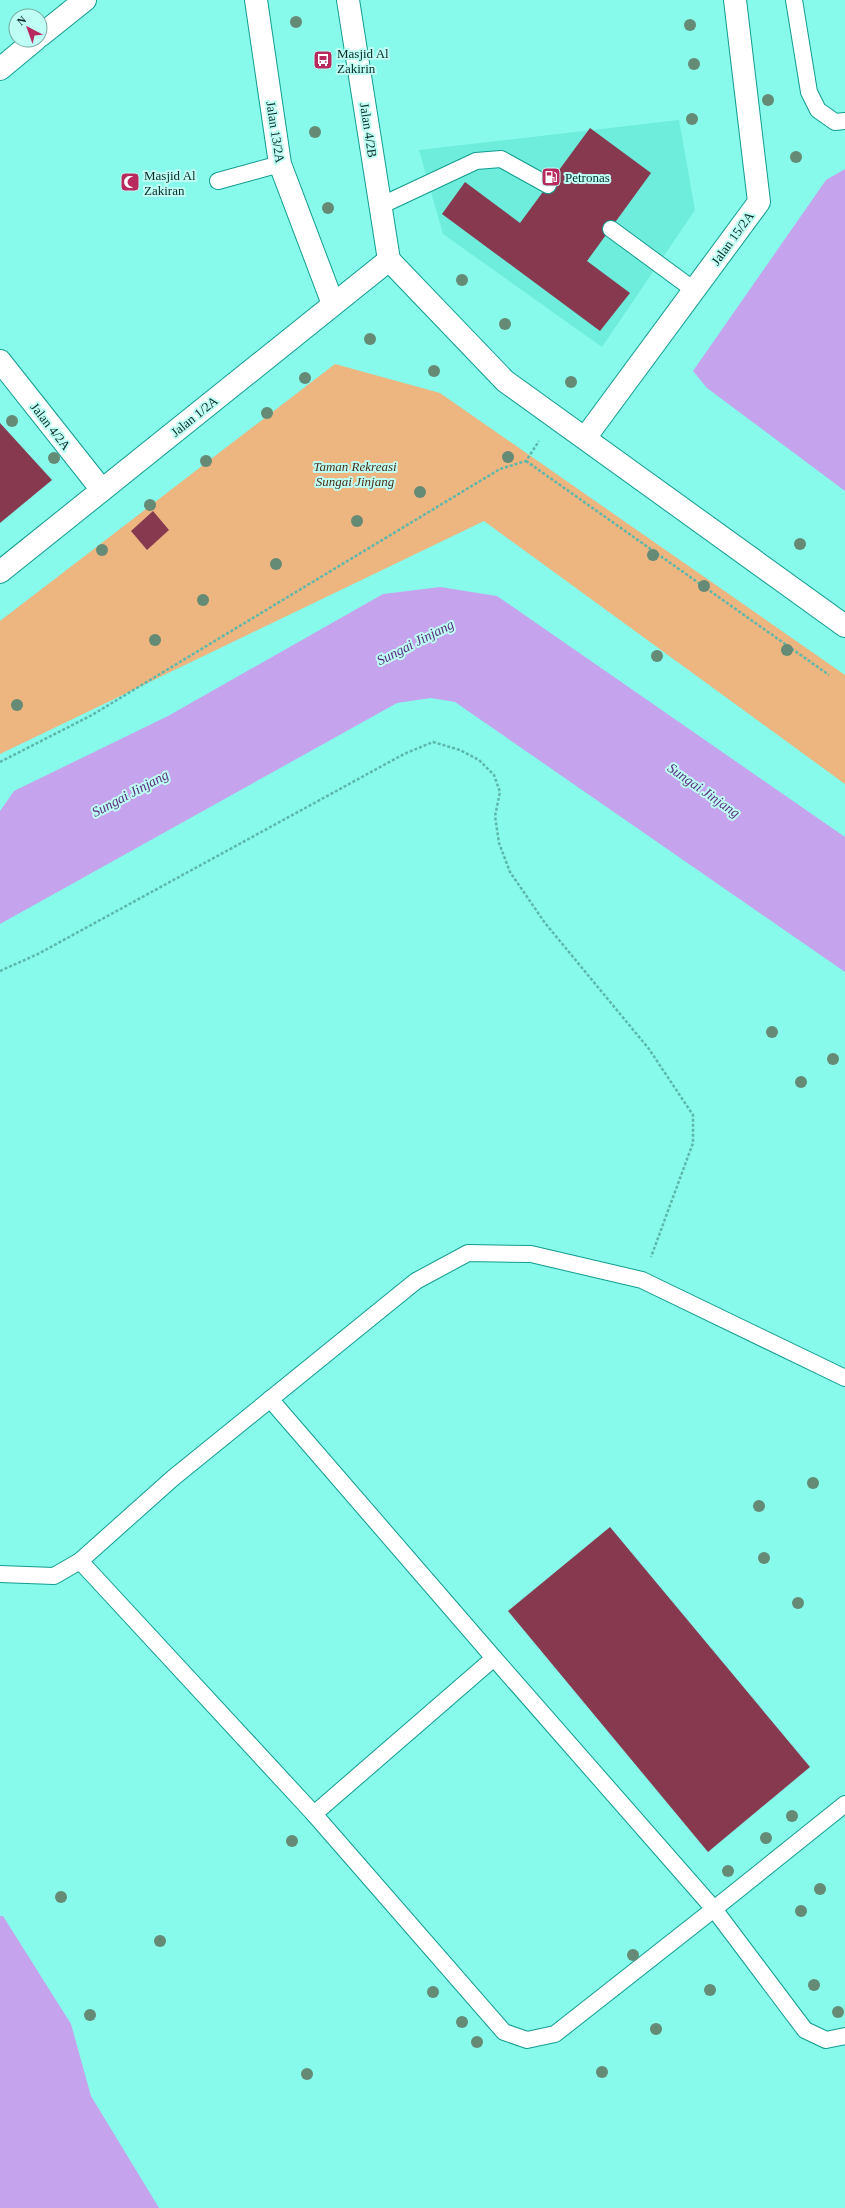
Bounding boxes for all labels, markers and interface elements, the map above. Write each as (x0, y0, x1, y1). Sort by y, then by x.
north arrow (8, 8, 48, 48)
text: N (15, 13, 28, 28)
place label: Masjid Al Zakirin (337, 46, 389, 76)
bus stop icon: Masjid Al Zakirin (312, 49, 334, 71)
street label: Jalan 13/2A (263, 100, 288, 165)
street label: Jalan 4/2B (357, 102, 380, 159)
fuel station icon: Petronas (540, 166, 562, 188)
place label: Masjid Al Zakiran (144, 168, 196, 198)
place label: Petronas (565, 170, 610, 185)
mosque icon: Masjid Al Zakiran (119, 171, 141, 193)
street label: Jalan 15/2A (708, 208, 757, 268)
street label: Jalan 1/2A (168, 393, 221, 440)
street label: Jalan 4/2A (27, 400, 74, 453)
park label: Taman Rekreasi Sungai Jinjang (313, 459, 397, 489)
water label: Sungai Jinjang (374, 617, 456, 668)
water label: Sungai Jinjang (665, 760, 743, 821)
water label: Sungai Jinjang (89, 767, 171, 820)

